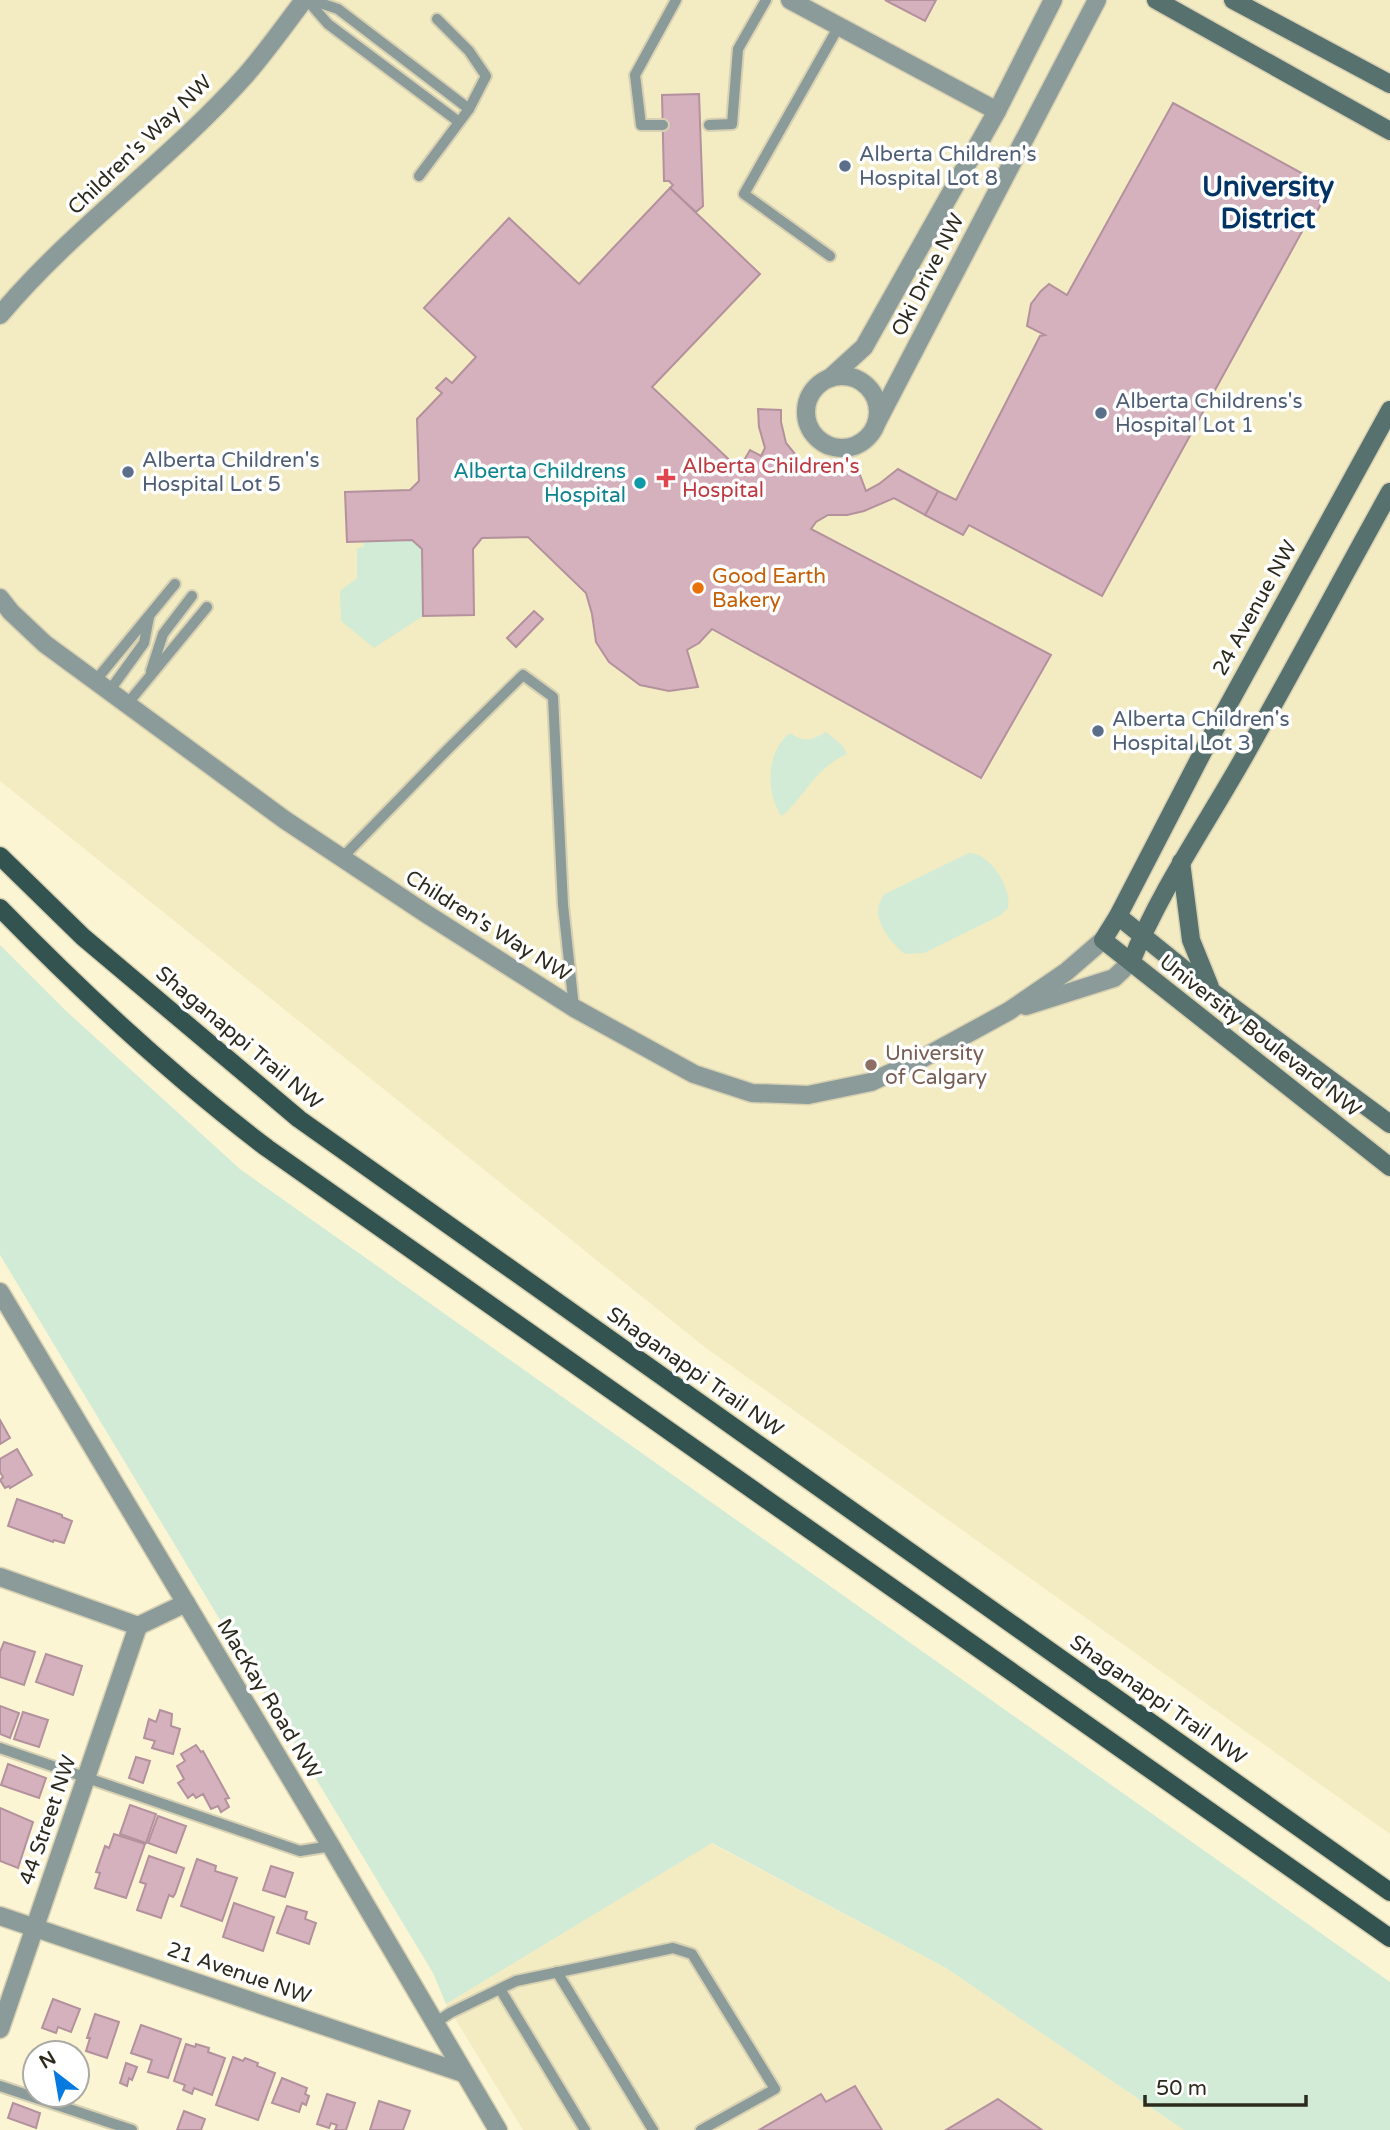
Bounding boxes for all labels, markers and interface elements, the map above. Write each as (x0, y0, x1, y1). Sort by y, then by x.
street label: Children's Way NW (63, 70, 217, 220)
place label: Alberta Children's Hospital Lot 8 (859, 142, 1036, 191)
marker: Alberta Children's Hospital Lot 8 (837, 158, 853, 174)
district label: University District (1202, 170, 1334, 236)
street label: Oki Drive NW (886, 210, 970, 340)
place label: Alberta Childrens's Hospital Lot 1 (1115, 389, 1303, 438)
marker: Alberta Childrens's Hospital Lot 1 (1093, 405, 1109, 421)
place label: Alberta Children's Hospital Lot 5 (142, 448, 319, 497)
place label: Alberta Children's Hospital (682, 454, 859, 503)
place label: Alberta Childrens Hospital (453, 459, 626, 508)
marker: Alberta Children's Hospital Lot 5 (120, 464, 136, 480)
marker: Alberta Children's Hospital (656, 468, 676, 488)
marker: Alberta Childrens Hospital (632, 475, 648, 491)
street label: 24 Avenue NW (1208, 536, 1302, 680)
place label: Good Earth Bakery (712, 564, 826, 613)
marker: Good Earth Bakery (690, 580, 706, 596)
place label: Alberta Children's Hospital Lot 3 (1112, 707, 1289, 756)
marker: Alberta Children's Hospital Lot 3 (1090, 723, 1106, 739)
street label: Children's Way NW (401, 865, 575, 987)
street label: University Boulevard NW (1154, 950, 1366, 1122)
street label: Shaganappi Trail NW (151, 961, 327, 1115)
place label: University of Calgary (885, 1041, 987, 1090)
marker: University of Calgary (863, 1057, 879, 1073)
street label: Shaganappi Trail NW (602, 1302, 788, 1442)
street label: MacKay Road NW (211, 1615, 327, 1783)
street label: Shaganappi Trail NW (1065, 1630, 1251, 1770)
street label: 44 Street NW (14, 1752, 82, 1888)
street label: 21 Avenue NW (164, 1937, 314, 2009)
north arrow (21, 2039, 91, 2109)
text: N (36, 2047, 60, 2074)
scale bar (1145, 2064, 1306, 2108)
text: 50 m (1156, 2076, 1207, 2101)

